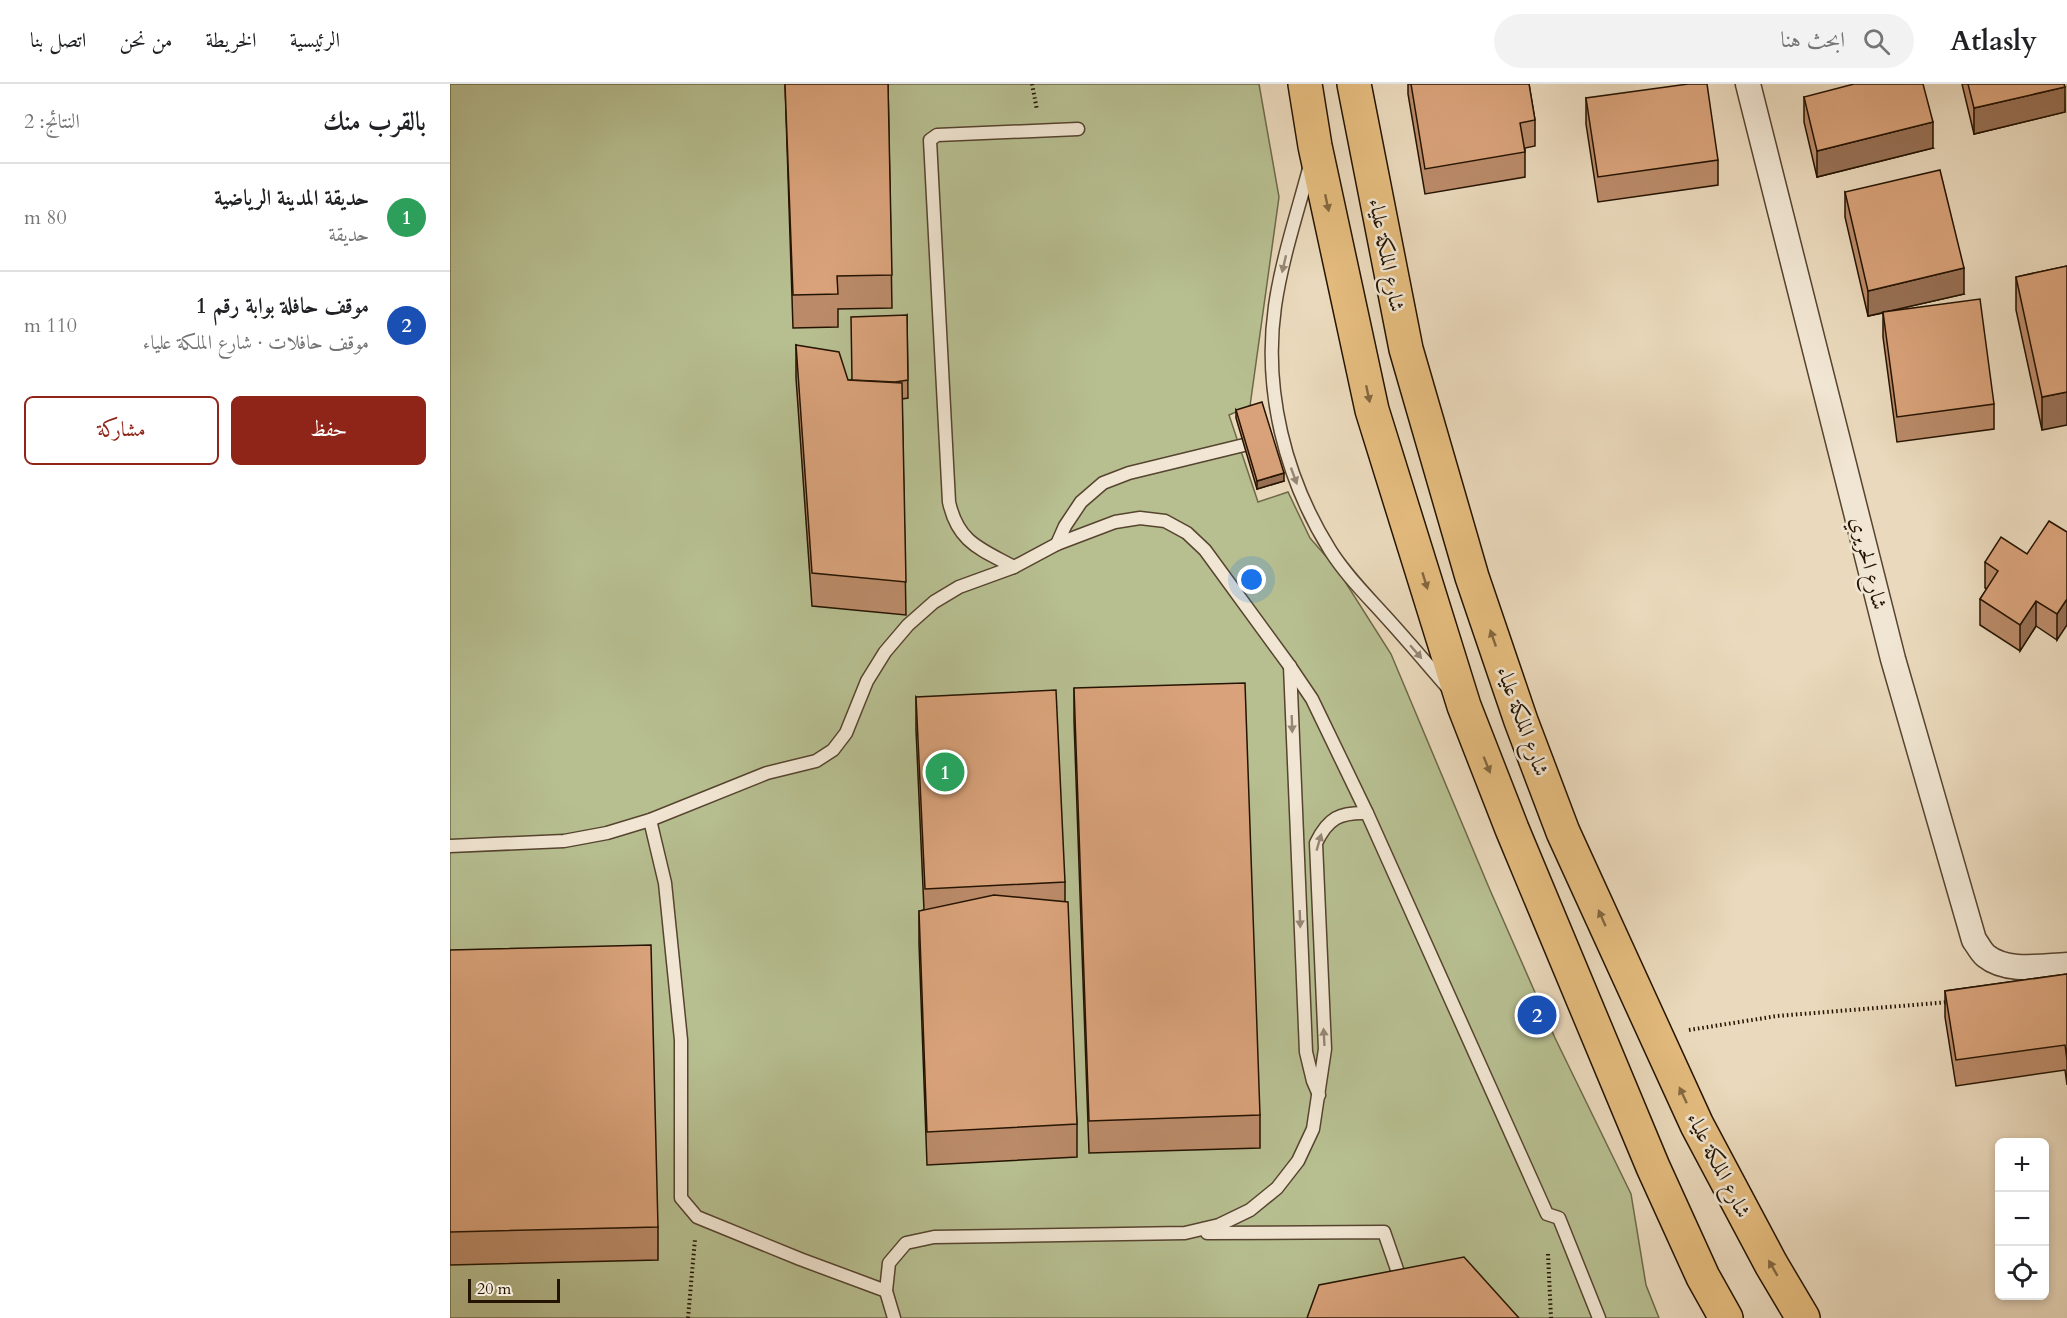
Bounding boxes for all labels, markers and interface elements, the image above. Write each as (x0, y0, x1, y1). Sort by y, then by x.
search box (1494, 14, 1914, 68)
text: Atlasly (1950, 22, 2037, 60)
text: ابحث هنا (1781, 25, 1845, 55)
icon: search (1860, 25, 1893, 58)
text: اتصل بنا (30, 26, 86, 55)
text: من نحن (119, 26, 173, 55)
text: الخريطة (206, 26, 257, 55)
text: الرئيسية (290, 26, 340, 55)
text: بالقرب منك (323, 104, 426, 139)
text: النتائج: 2 (24, 108, 80, 135)
text: حديقة المدينة الرياضية (214, 183, 369, 213)
one-way arrow (1323, 194, 1332, 213)
street label: شارع الملكة علياء (1358, 196, 1412, 315)
text: 80 m (24, 204, 67, 231)
text: 1 (401, 204, 412, 231)
text: حديقة (329, 221, 369, 248)
one-way arrow (1279, 254, 1289, 273)
text: موقف حافلة بوابة رقم 1 (196, 291, 369, 321)
text: 110 m (24, 312, 77, 339)
text: 2 (401, 312, 412, 339)
text: موقف حافلات · شارع الملكة علياء (143, 329, 369, 356)
one-way arrow (1364, 385, 1374, 403)
button: مشاركة (24, 396, 219, 465)
button: حفظ (231, 396, 426, 465)
one-way arrow (1289, 467, 1299, 485)
street label: شارع الحريري (1840, 514, 1894, 613)
your location (1237, 565, 1266, 594)
one-way arrow (1421, 572, 1430, 590)
one-way arrow (1488, 629, 1497, 647)
one-way arrow (1409, 644, 1422, 659)
street label: شارع الملكة علياء (1486, 662, 1556, 781)
one-way arrow (1287, 714, 1296, 733)
pin: 1 (926, 750, 964, 794)
one-way arrow (1483, 756, 1492, 774)
one-way arrow (1314, 833, 1324, 851)
one-way arrow (1295, 909, 1305, 928)
one-way arrow (1597, 909, 1606, 926)
pin: 2 (1518, 992, 1556, 1038)
one-way arrow (1320, 1027, 1329, 1046)
one-way arrow (1678, 1086, 1687, 1103)
street label: شارع الملكة علياء (1677, 1107, 1758, 1224)
map controls (1995, 1138, 2049, 1300)
button: + (1995, 1138, 2049, 1192)
button: − (1995, 1192, 2049, 1246)
button: locate (1995, 1246, 2049, 1300)
one-way arrow (1768, 1259, 1778, 1276)
scale bar (468, 1276, 560, 1304)
text: 20 m (477, 1278, 511, 1300)

